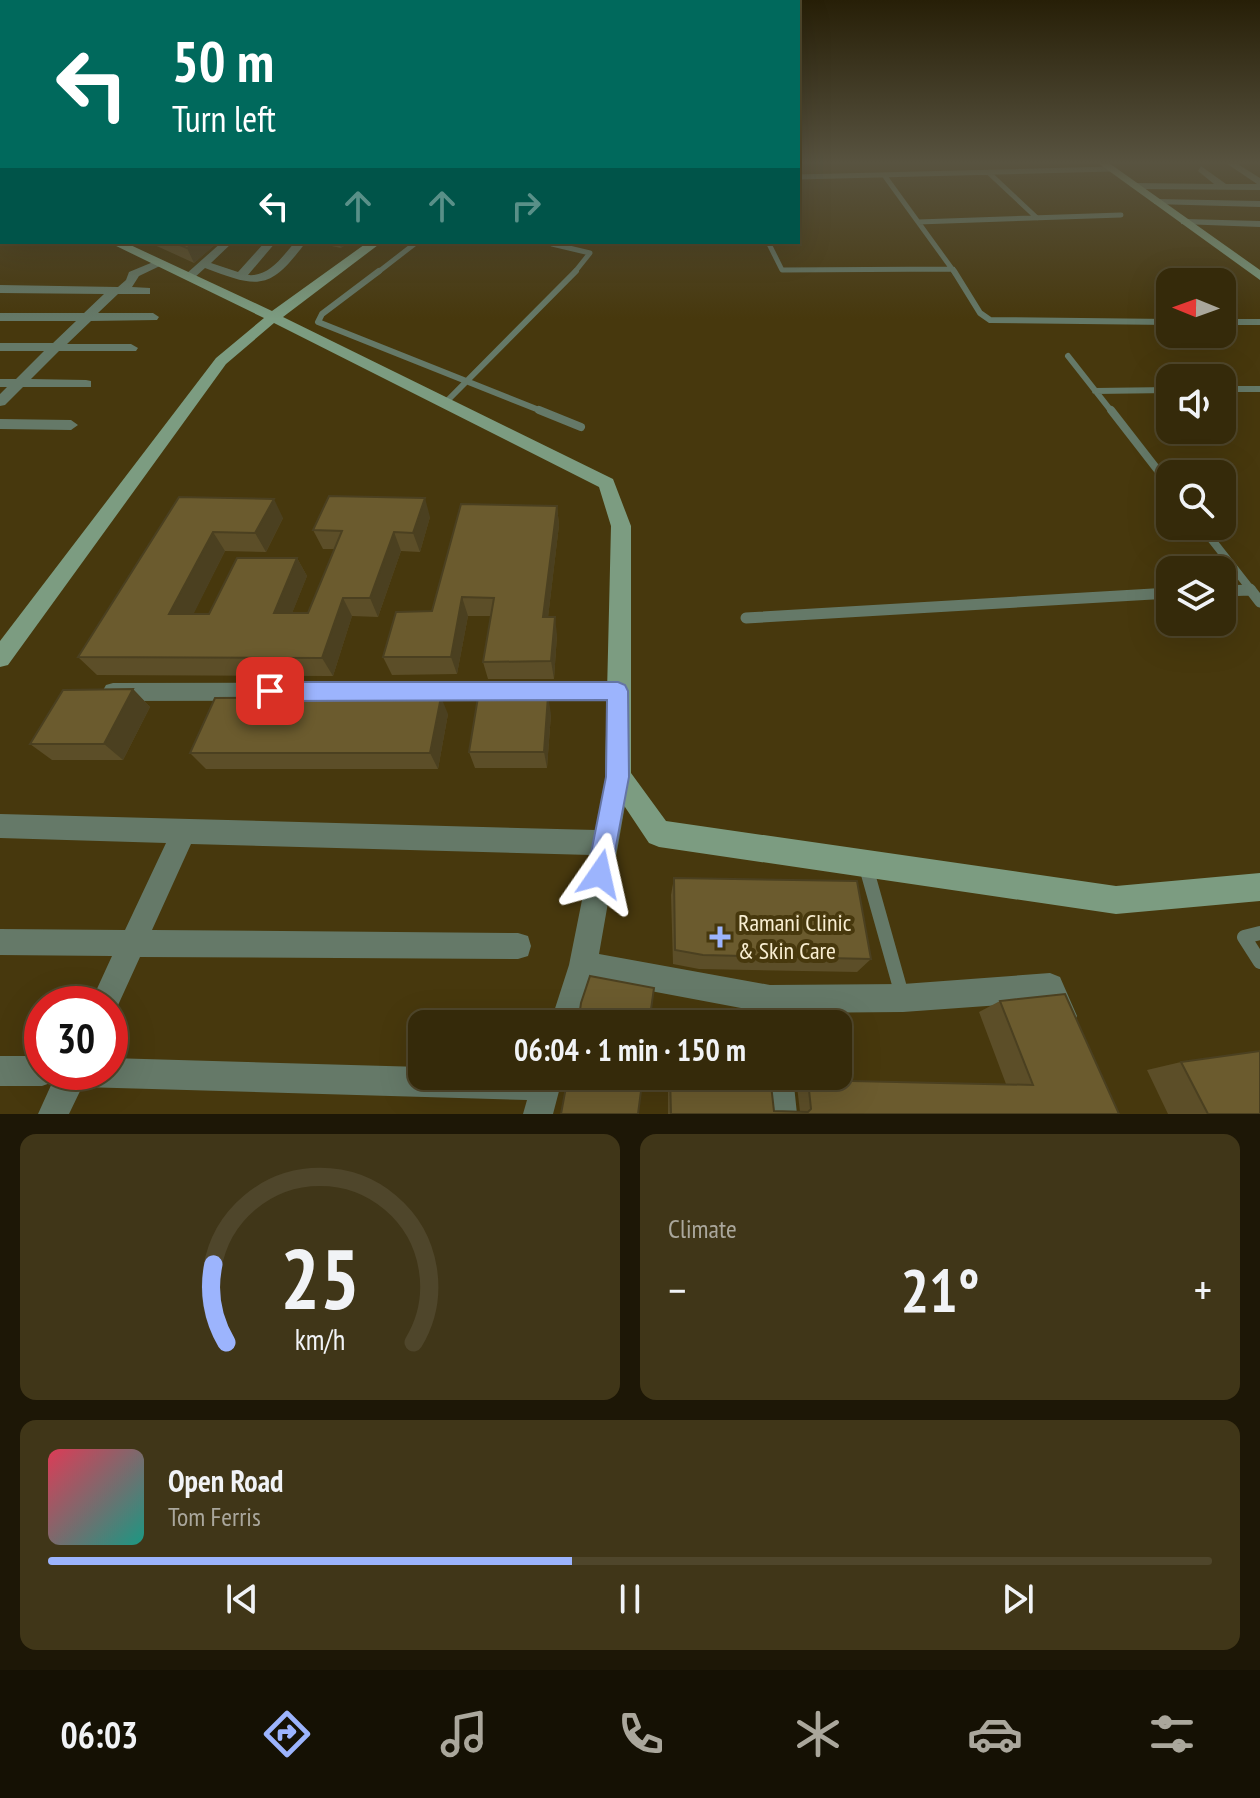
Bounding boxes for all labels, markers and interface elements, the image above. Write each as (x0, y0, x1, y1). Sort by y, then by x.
text: 50 m (172, 25, 274, 97)
icon: left (40, 32, 144, 136)
text: Turn left (172, 95, 276, 142)
icon: left (252, 184, 296, 228)
icon: ahead (336, 184, 380, 228)
icon: ahead (420, 184, 464, 228)
icon: right (504, 184, 548, 228)
north arrow (1156, 268, 1236, 348)
map controls (1156, 268, 1236, 636)
button: sound (1156, 364, 1236, 444)
button: search (1156, 460, 1236, 540)
button: layers (1156, 556, 1236, 636)
pin (236, 657, 304, 725)
icon: arrive (248, 669, 292, 713)
position arrow (558, 832, 642, 916)
place label: Ramani Clinic & Skin Care (738, 907, 852, 966)
marker: Ramani Clinic & Skin Care (709, 926, 731, 948)
speed limit sign: 30 (24, 986, 128, 1090)
text: 06:04 · 1 min · 150 m (514, 1030, 746, 1069)
text: Climate (668, 1212, 737, 1245)
text: 25 (280, 1224, 360, 1332)
text: 21° (900, 1251, 980, 1329)
text: − (668, 1261, 686, 1318)
text: + (1194, 1261, 1212, 1318)
text: km/h (295, 1321, 345, 1358)
text: Open Road (168, 1461, 283, 1500)
text: Tom Ferris (168, 1500, 261, 1533)
icon: previous (220, 1577, 264, 1621)
icon: pause (608, 1577, 652, 1621)
icon: next (996, 1577, 1040, 1621)
icon: directions (259, 1706, 315, 1762)
icon: music (436, 1706, 492, 1762)
icon: phone (613, 1706, 669, 1762)
icon: climate (790, 1706, 846, 1762)
icon: car (967, 1706, 1023, 1762)
icon: filters (1144, 1706, 1200, 1762)
text: 06:03 (60, 1711, 138, 1758)

